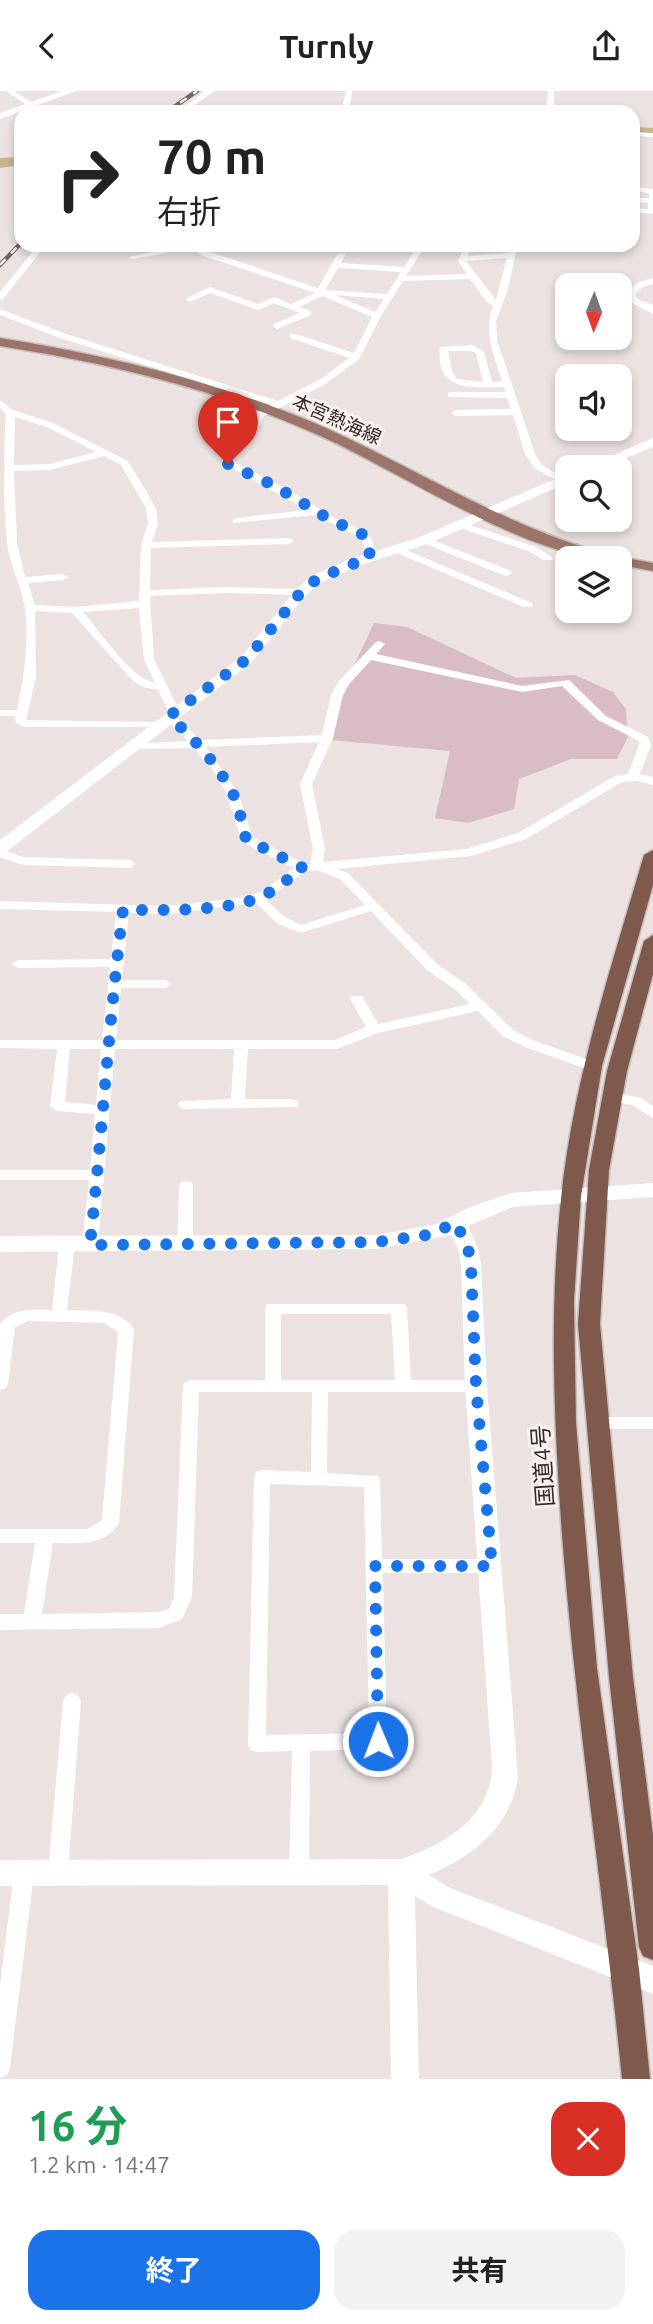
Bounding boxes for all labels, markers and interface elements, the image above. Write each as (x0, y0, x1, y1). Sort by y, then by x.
icon: back (28, 27, 66, 65)
icon: share (587, 27, 625, 65)
text: Turnly (279, 28, 374, 64)
text: 70 m (157, 128, 266, 183)
icon: right (42, 133, 133, 224)
text: 右折 (157, 193, 221, 229)
north arrow (555, 273, 632, 350)
map controls (555, 273, 632, 623)
button: sound (555, 364, 632, 441)
street label: 本宮熱海線 (289, 390, 385, 448)
pin (198, 392, 258, 464)
icon: arrive (209, 403, 247, 441)
button: search (555, 455, 632, 532)
button: layers (555, 546, 632, 623)
street label: 国道4号 (527, 1424, 558, 1508)
position arrow (341, 1704, 415, 1778)
text: 16 分 (28, 2102, 127, 2149)
button: close (551, 2102, 625, 2176)
text: 1.2 km · 14:47 (28, 2152, 170, 2177)
button: 終了 (28, 2230, 320, 2310)
button: 共有 (334, 2230, 625, 2310)

